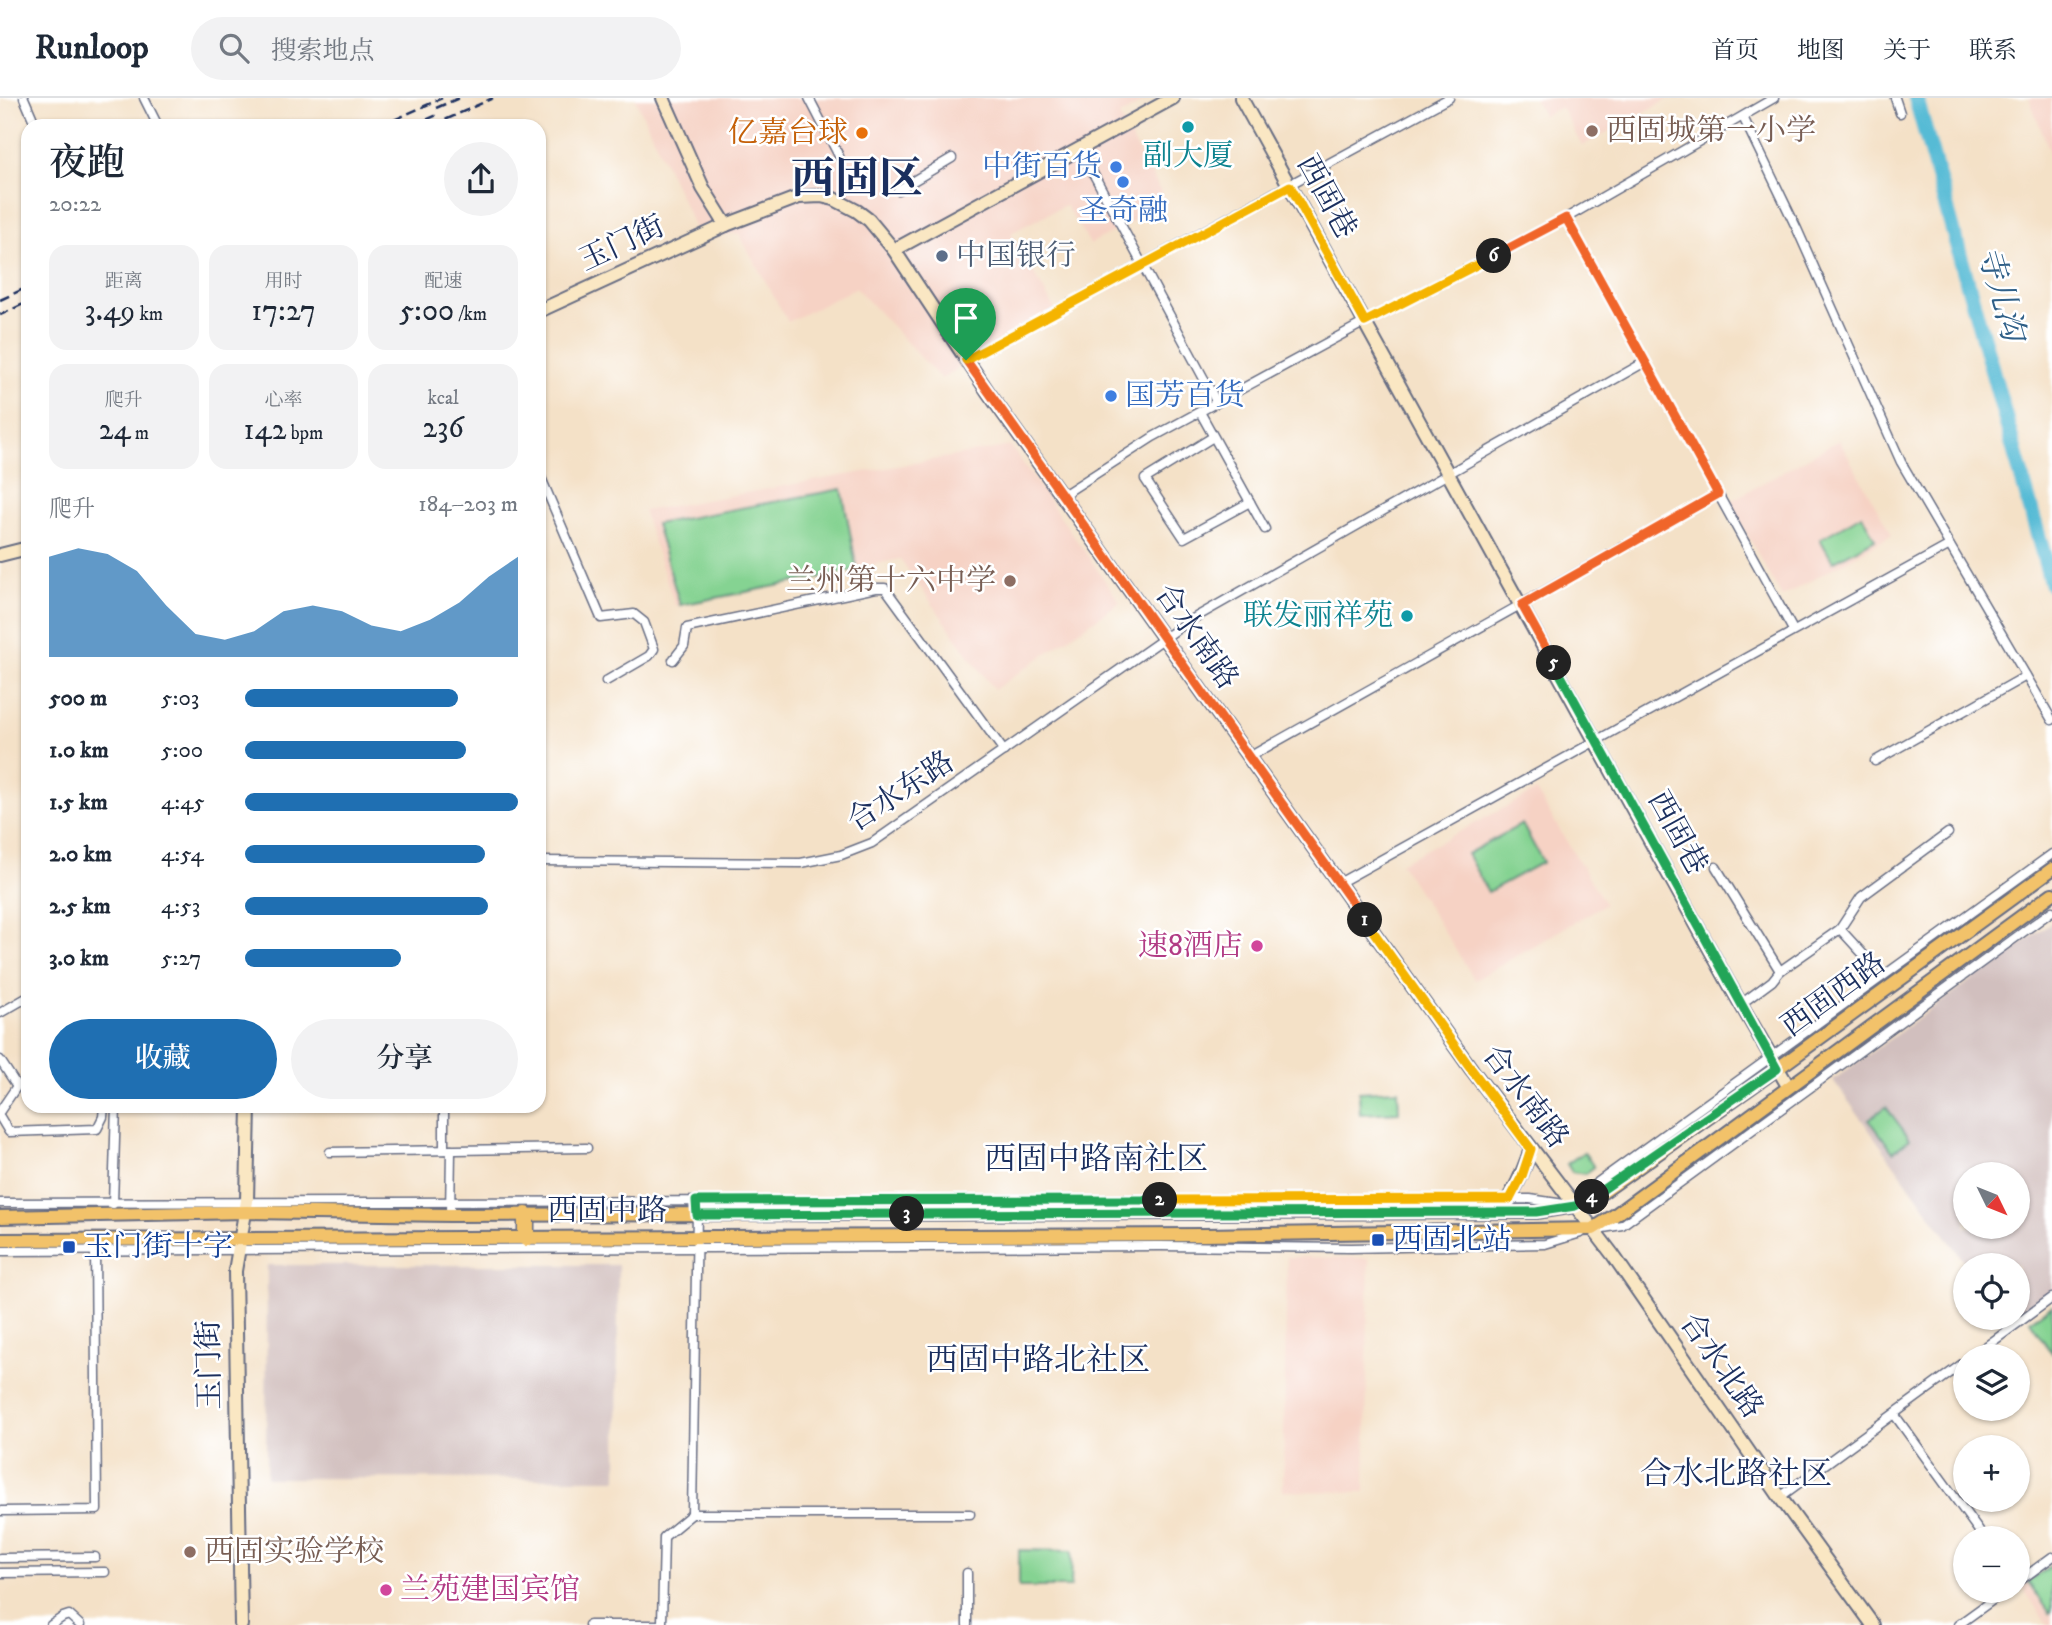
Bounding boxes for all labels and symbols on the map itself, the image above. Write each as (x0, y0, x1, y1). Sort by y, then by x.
place label: 西固城第一小学 (1606, 113, 1816, 150)
place label: 亿嘉台球 (728, 115, 848, 152)
marker: 副大厦 (1180, 119, 1196, 135)
marker: 西固城第一小学 (1584, 123, 1600, 139)
marker: 亿嘉台球 (854, 125, 870, 141)
place label: 副大厦 (1143, 138, 1233, 175)
place label: 中街百货 (982, 149, 1102, 186)
street label: 西固巷 (1288, 149, 1364, 245)
district label: 西固区 (791, 153, 923, 208)
marker: 中街百货 (1108, 159, 1124, 175)
marker: 圣奇融 (1115, 174, 1131, 190)
place label: 圣奇融 (1078, 193, 1168, 230)
street label: 玉门街 (573, 208, 671, 280)
place label: 中国银行 (956, 238, 1076, 275)
pin: 6 (1476, 238, 1512, 274)
water label: 寺儿沟 (1968, 242, 2034, 350)
marker: 中国银行 (934, 248, 950, 264)
pin (936, 288, 996, 360)
place label: 国芳百货 (1125, 378, 1245, 415)
marker: 国芳百货 (1103, 388, 1119, 404)
place label: 兰州第十六中学 (786, 563, 996, 600)
marker: 兰州第十六中学 (1002, 573, 1018, 589)
street label: 合水南路 (1146, 577, 1246, 697)
place label: 联发丽祥苑 (1243, 598, 1393, 635)
marker: 联发丽祥苑 (1399, 608, 1415, 624)
pin: 5 (1536, 646, 1572, 680)
street label: 合水东路 (841, 744, 961, 840)
street label: 西固巷 (1639, 785, 1715, 881)
pin: 1 (1348, 902, 1382, 938)
place label: 速8酒店 (1138, 928, 1243, 965)
marker: 速8酒店 (1249, 938, 1265, 954)
street label: 西固西路 (1775, 945, 1893, 1045)
street label: 合水南路 (1474, 1038, 1576, 1156)
district label: 西固中路南社区 (984, 1140, 1208, 1180)
north arrow (1953, 1162, 2030, 1239)
pin: 4 (1574, 1180, 1610, 1214)
pin: 2 (1142, 1182, 1178, 1218)
street label: 西固中路 (547, 1193, 667, 1230)
pin: 3 (890, 1196, 925, 1232)
place label: 西固北站 (1392, 1222, 1512, 1259)
place label: 玉门街十字 (83, 1229, 233, 1266)
marker: 西固北站 (1370, 1232, 1386, 1248)
marker: 玉门街十字 (61, 1239, 77, 1255)
street label: 合水北路 (1671, 1306, 1771, 1426)
street label: 玉门街 (191, 1320, 229, 1410)
district label: 西固中路北社区 (926, 1341, 1150, 1381)
district label: 合水北路社区 (1640, 1455, 1832, 1495)
place label: 西固实验学校 (204, 1534, 384, 1571)
marker: 西固实验学校 (182, 1544, 198, 1560)
place label: 兰苑建国宾馆 (400, 1572, 580, 1609)
marker: 兰苑建国宾馆 (378, 1582, 394, 1598)

